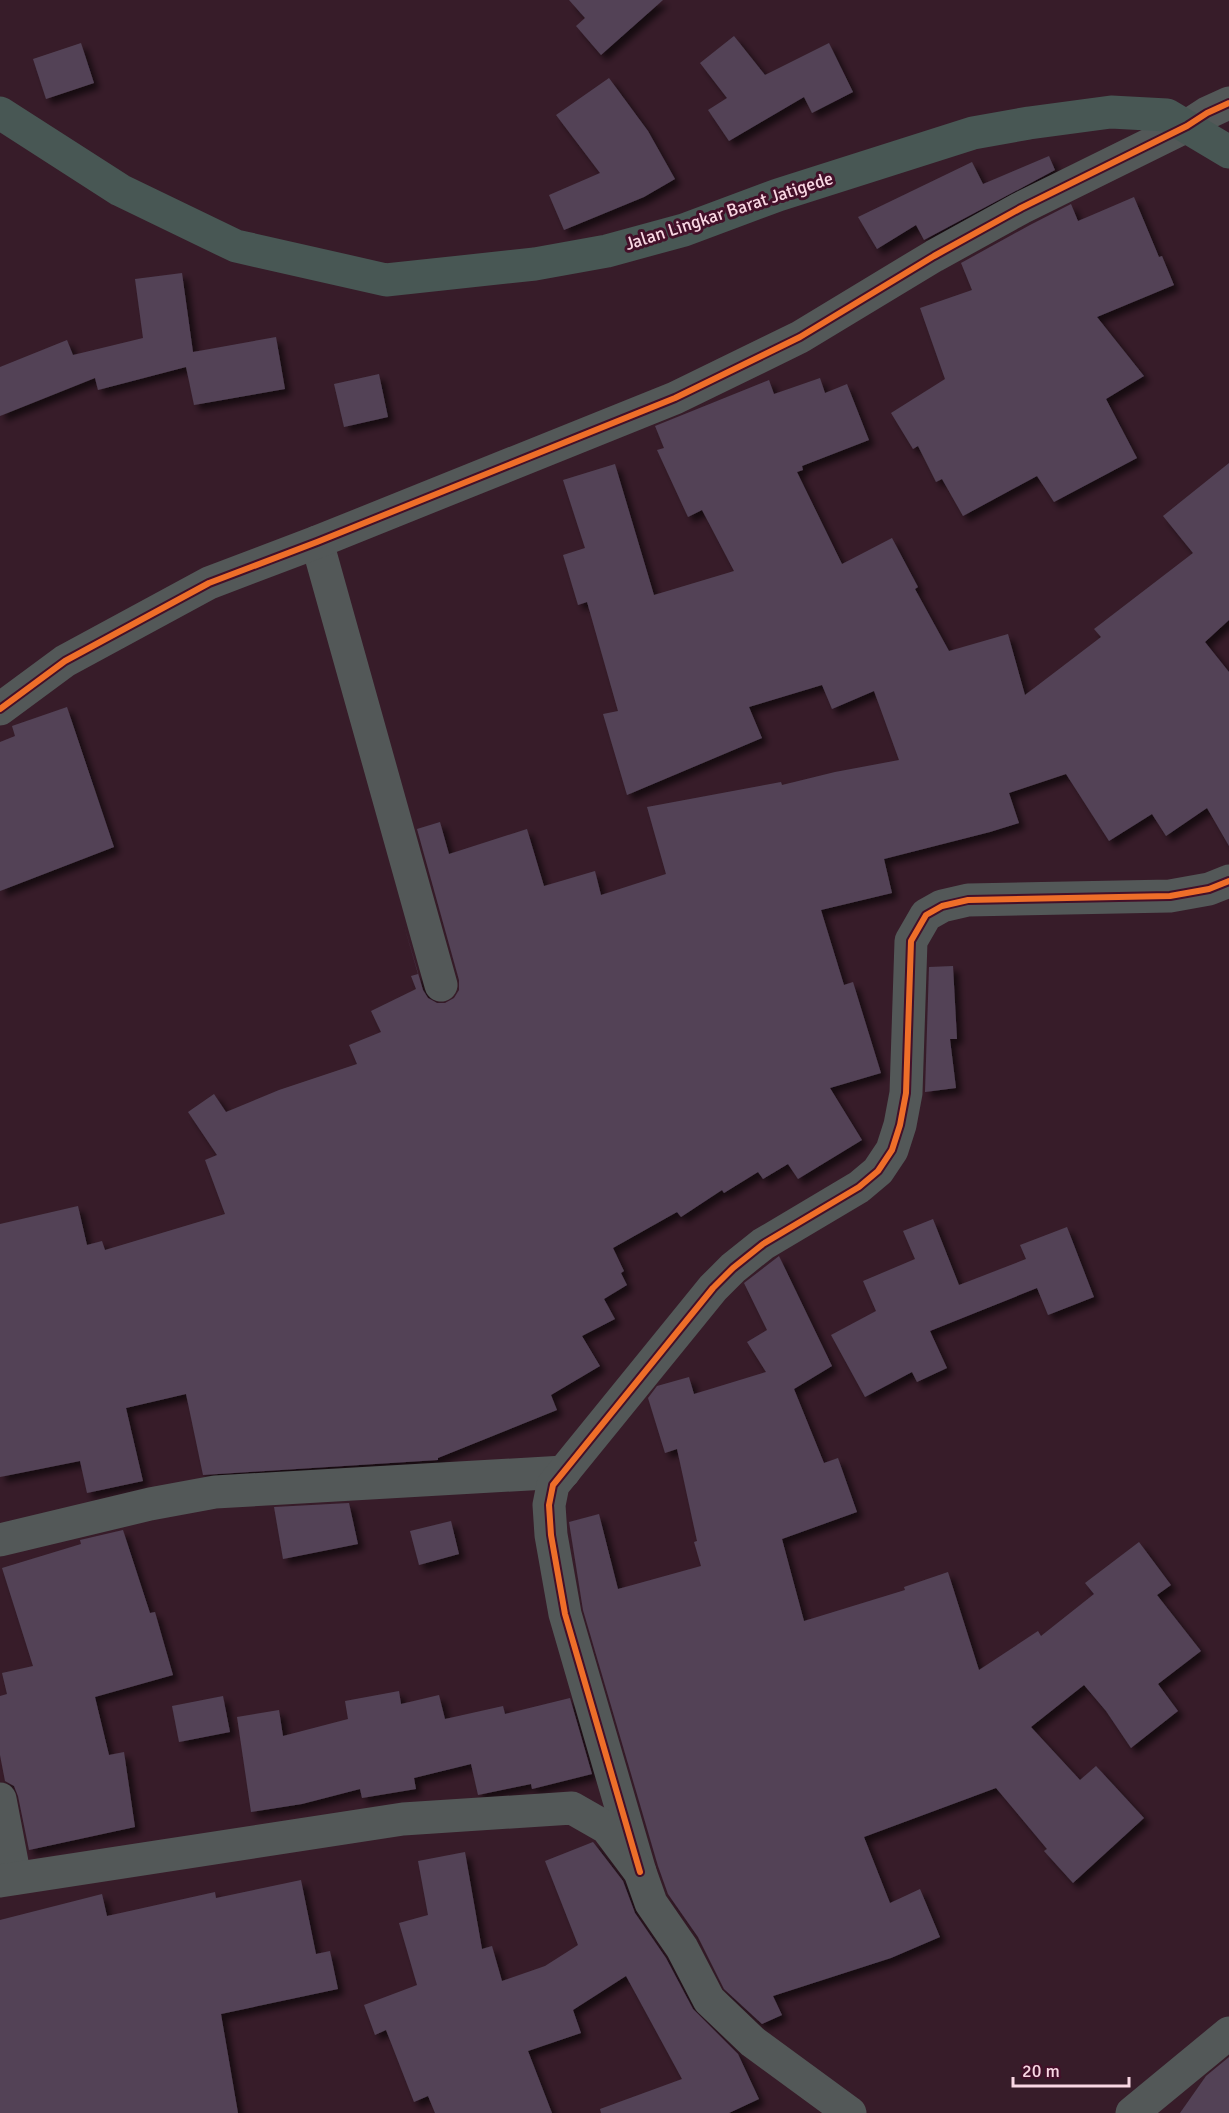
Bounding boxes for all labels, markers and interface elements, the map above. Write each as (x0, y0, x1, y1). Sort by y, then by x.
street label: Jalan Lingkar Barat Jatigede (622, 167, 836, 255)
scale bar (1013, 2050, 1128, 2088)
text: 20 m (1022, 2060, 1060, 2082)

